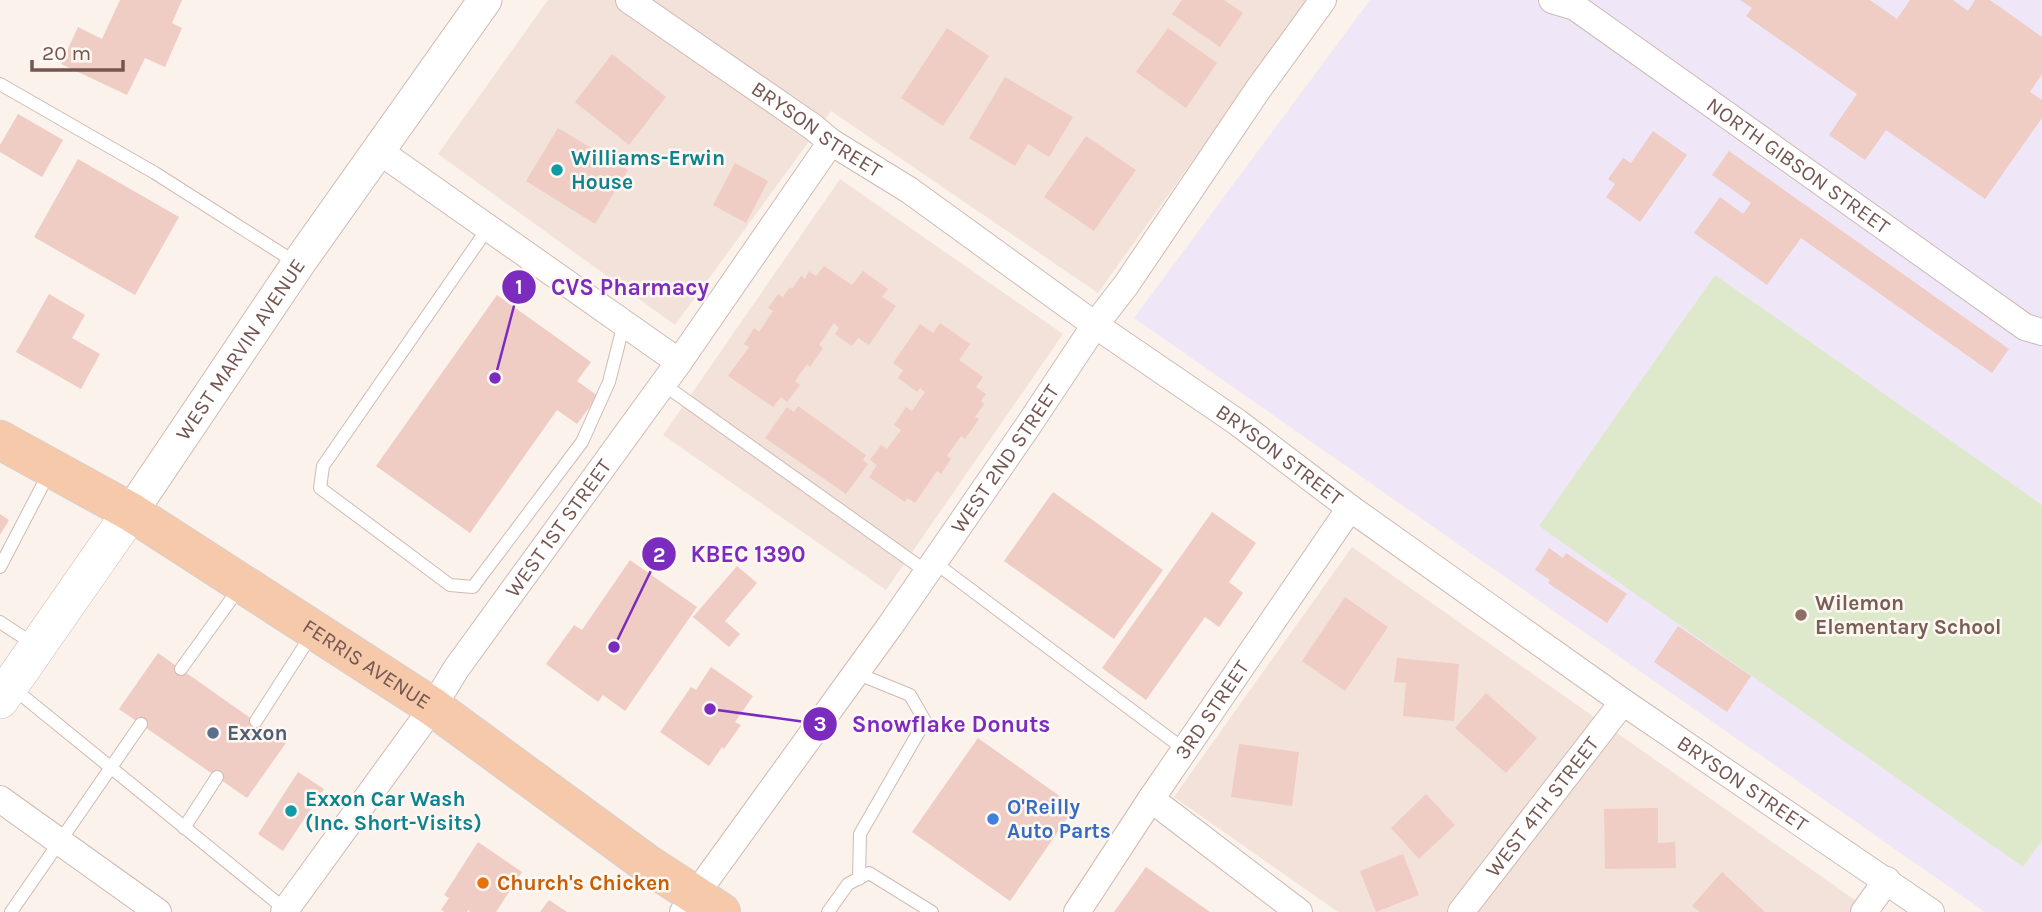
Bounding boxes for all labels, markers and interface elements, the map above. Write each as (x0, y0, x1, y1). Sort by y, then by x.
scale bar (32, 28, 122, 72)
text: 20 m (42, 41, 91, 65)
street label: BRYSON STREET (747, 76, 887, 183)
street label: NORTH GIBSON STREET (1702, 93, 1895, 239)
place label: Williams-Erwin House (571, 146, 725, 194)
marker: Williams-Erwin House (549, 162, 565, 178)
street label: WEST MARVIN AVENUE (171, 254, 310, 445)
callout: CVS Pharmacy (502, 265, 723, 309)
text: CVS Pharmacy (551, 274, 709, 301)
text: 1 (515, 275, 523, 299)
street label: WEST 2ND STREET (946, 380, 1064, 538)
street label: BRYSON STREET (1211, 399, 1348, 511)
street label: WEST 1ST STREET (500, 454, 617, 602)
callout: KBEC 1390 (642, 532, 820, 576)
text: KBEC 1390 (691, 541, 805, 568)
text: 2 (653, 543, 665, 567)
place label: Wilemon Elementary School (1815, 591, 2001, 639)
marker: Wilemon Elementary School (1793, 607, 1809, 623)
street label: FERRIS AVENUE (298, 614, 435, 714)
street label: 3RD STREET (1170, 656, 1254, 764)
callout: Snowflake Donuts (802, 702, 1064, 746)
text: Snowflake Donuts (852, 711, 1050, 738)
text: 3 (813, 712, 827, 736)
place label: Exxon (227, 721, 288, 745)
marker: Exxon (205, 725, 221, 741)
street label: BRYSON STREET (1673, 731, 1813, 837)
street label: WEST 4TH STREET (1481, 732, 1604, 881)
place label: Exxon Car Wash (Inc. Short-Visits) (305, 787, 482, 835)
place label: O'Reilly Auto Parts (1007, 795, 1111, 843)
marker: Exxon Car Wash (Inc. Short-Visits) (283, 803, 299, 819)
marker: O'Reilly Auto Parts (985, 811, 1001, 827)
place label: Church's Chicken (497, 871, 670, 895)
marker: Church's Chicken (475, 875, 491, 891)

